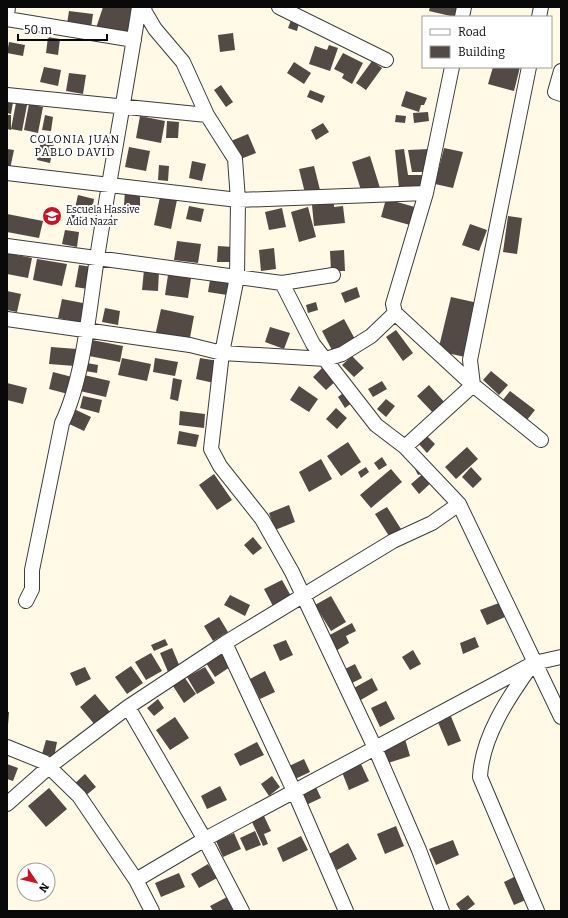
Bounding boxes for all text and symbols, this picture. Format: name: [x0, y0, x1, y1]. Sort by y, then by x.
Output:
scale bar: [18, 16, 107, 42]
legend: [422, 16, 552, 68]
text: 50 m: [24, 23, 53, 37]
text: Road: [458, 25, 486, 39]
text: Building: [458, 45, 505, 59]
district label: COLONIA JUAN PABLO DAVID: [30, 133, 120, 159]
place label: Escuela Hassive Adid Nazar: [66, 204, 140, 228]
school or university icon: Escuela Hassive Adid Nazar: [41, 205, 63, 227]
north arrow: [16, 862, 56, 902]
text: N: [36, 880, 52, 895]

